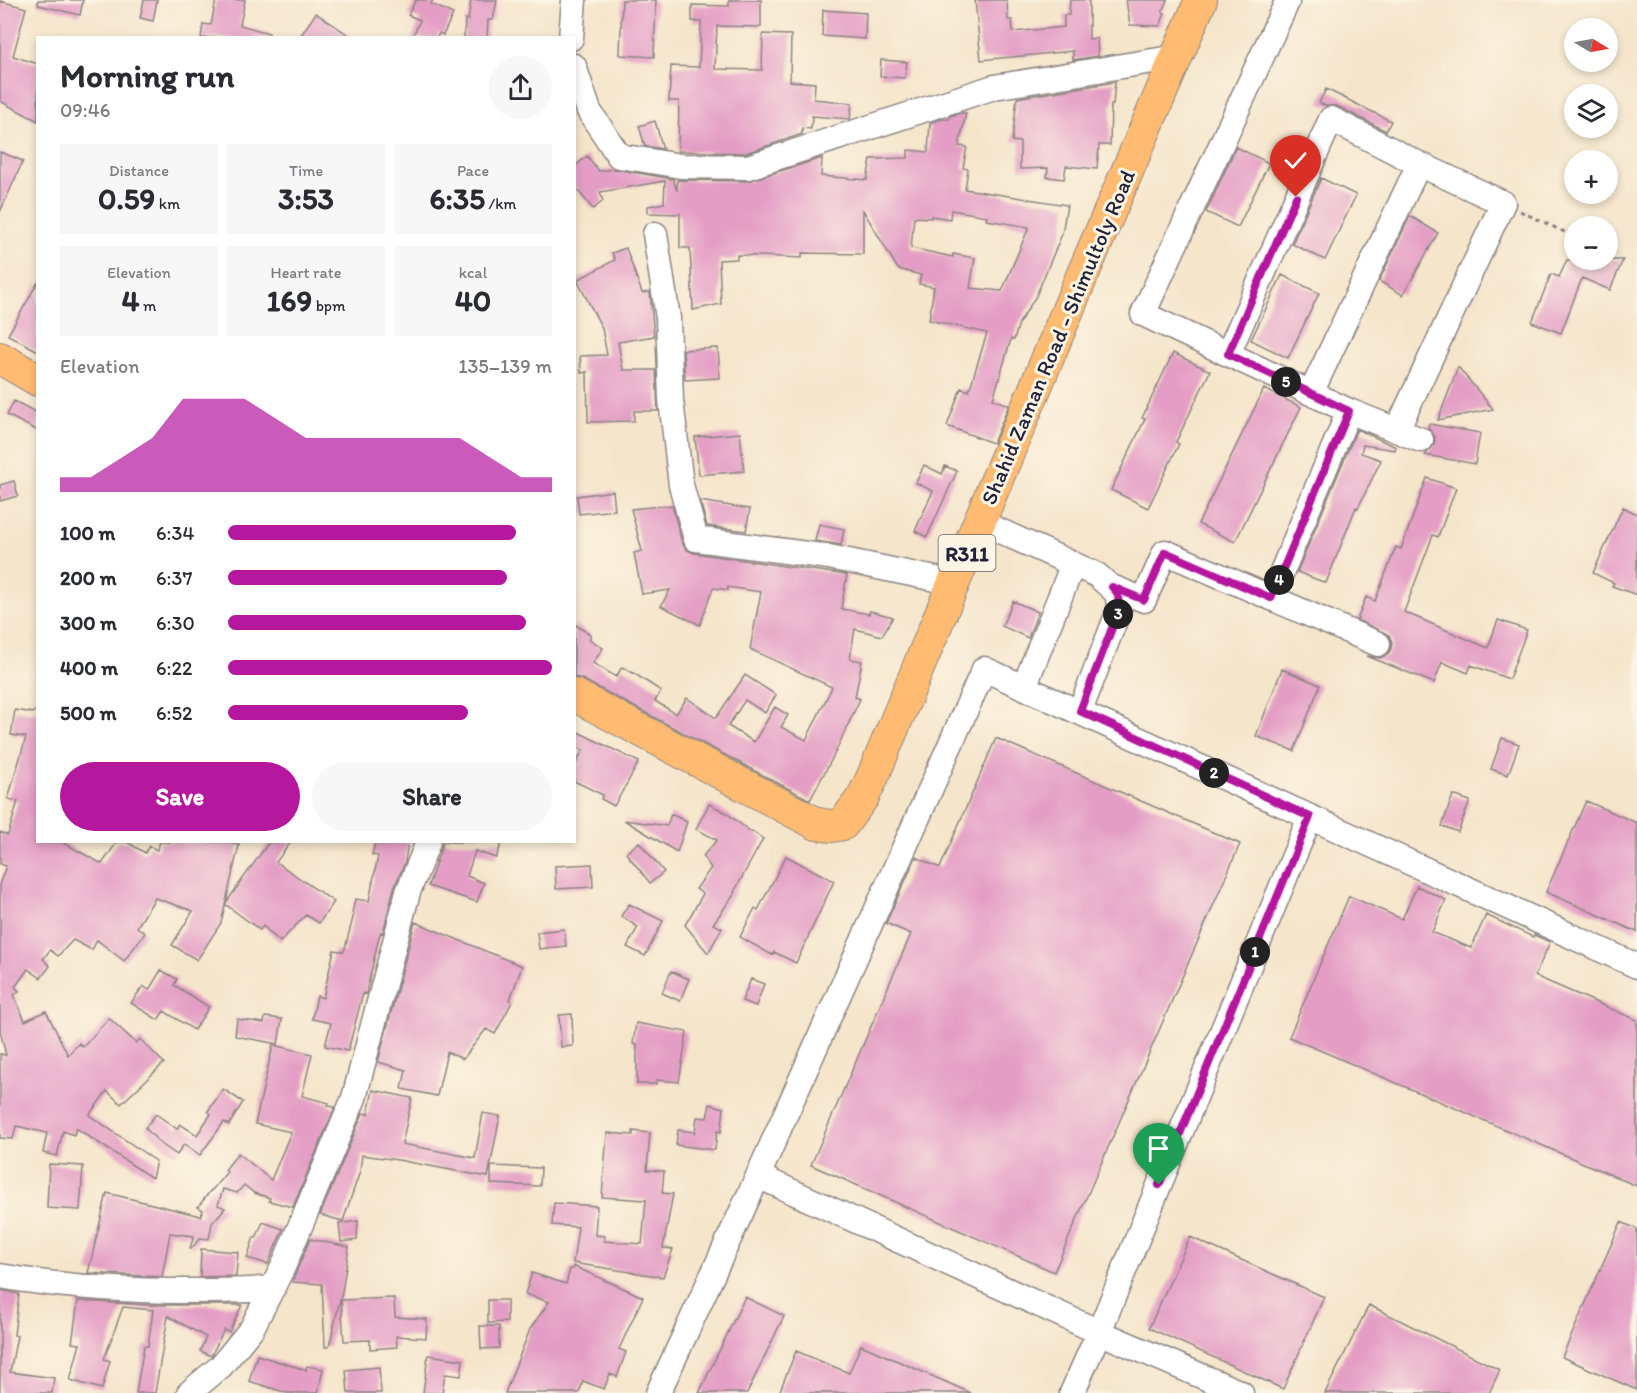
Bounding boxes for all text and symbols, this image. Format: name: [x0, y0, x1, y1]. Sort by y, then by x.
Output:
north arrow: [1564, 18, 1618, 72]
map controls: [1564, 18, 1618, 270]
text: Morning run: [60, 56, 235, 95]
button: share: [489, 56, 552, 119]
button: layers: [1564, 84, 1618, 138]
text: 09:46: [60, 98, 110, 122]
pin: [1270, 135, 1321, 197]
icon: check: [1279, 144, 1312, 177]
button: +: [1564, 150, 1618, 204]
text: Distance: [109, 161, 169, 180]
text: Time: [289, 161, 323, 180]
text: Pace: [457, 161, 489, 180]
street label: Shahid Zaman Road - Shimultoly Road: [975, 166, 1141, 508]
text: 0.59: [98, 180, 155, 217]
text: 3:53: [278, 180, 334, 217]
text: 6:35: [430, 180, 485, 217]
text: km: [155, 194, 180, 213]
text: /km: [485, 194, 516, 213]
button: −: [1564, 216, 1618, 270]
text: Elevation: [107, 263, 171, 282]
text: Heart rate: [271, 263, 341, 282]
text: kcal: [459, 263, 487, 282]
text: 4: [121, 282, 139, 319]
text: 169: [267, 282, 312, 319]
text: 40: [455, 282, 491, 319]
text: m: [139, 296, 157, 315]
text: bpm: [312, 296, 345, 315]
text: Elevation: [60, 354, 139, 378]
text: 135–139 m: [458, 354, 552, 378]
pin: 5: [1271, 367, 1301, 397]
text: 5: [1282, 372, 1290, 391]
text: 100 m: [60, 521, 115, 545]
text: 6:34: [156, 521, 194, 545]
road number: R311: [938, 535, 996, 571]
pin: 4: [1264, 565, 1294, 595]
text: 200 m: [60, 566, 116, 590]
text: 6:37: [156, 566, 192, 590]
text: 4: [1274, 570, 1284, 589]
pin: 3: [1103, 599, 1133, 629]
text: 3: [1114, 604, 1122, 623]
text: 300 m: [60, 611, 117, 635]
text: 6:30: [156, 611, 195, 635]
text: 400 m: [60, 656, 118, 680]
text: 6:22: [156, 656, 193, 680]
text: 500 m: [60, 701, 116, 725]
text: 6:52: [156, 701, 193, 725]
pin: 2: [1199, 758, 1229, 788]
button: Save: [60, 762, 300, 831]
button: Share: [312, 762, 552, 831]
text: 2: [1210, 763, 1218, 782]
pin: 1: [1240, 937, 1270, 967]
text: 1: [1251, 942, 1259, 961]
pin: [1133, 1123, 1184, 1185]
icon: arrive: [1142, 1132, 1175, 1165]

